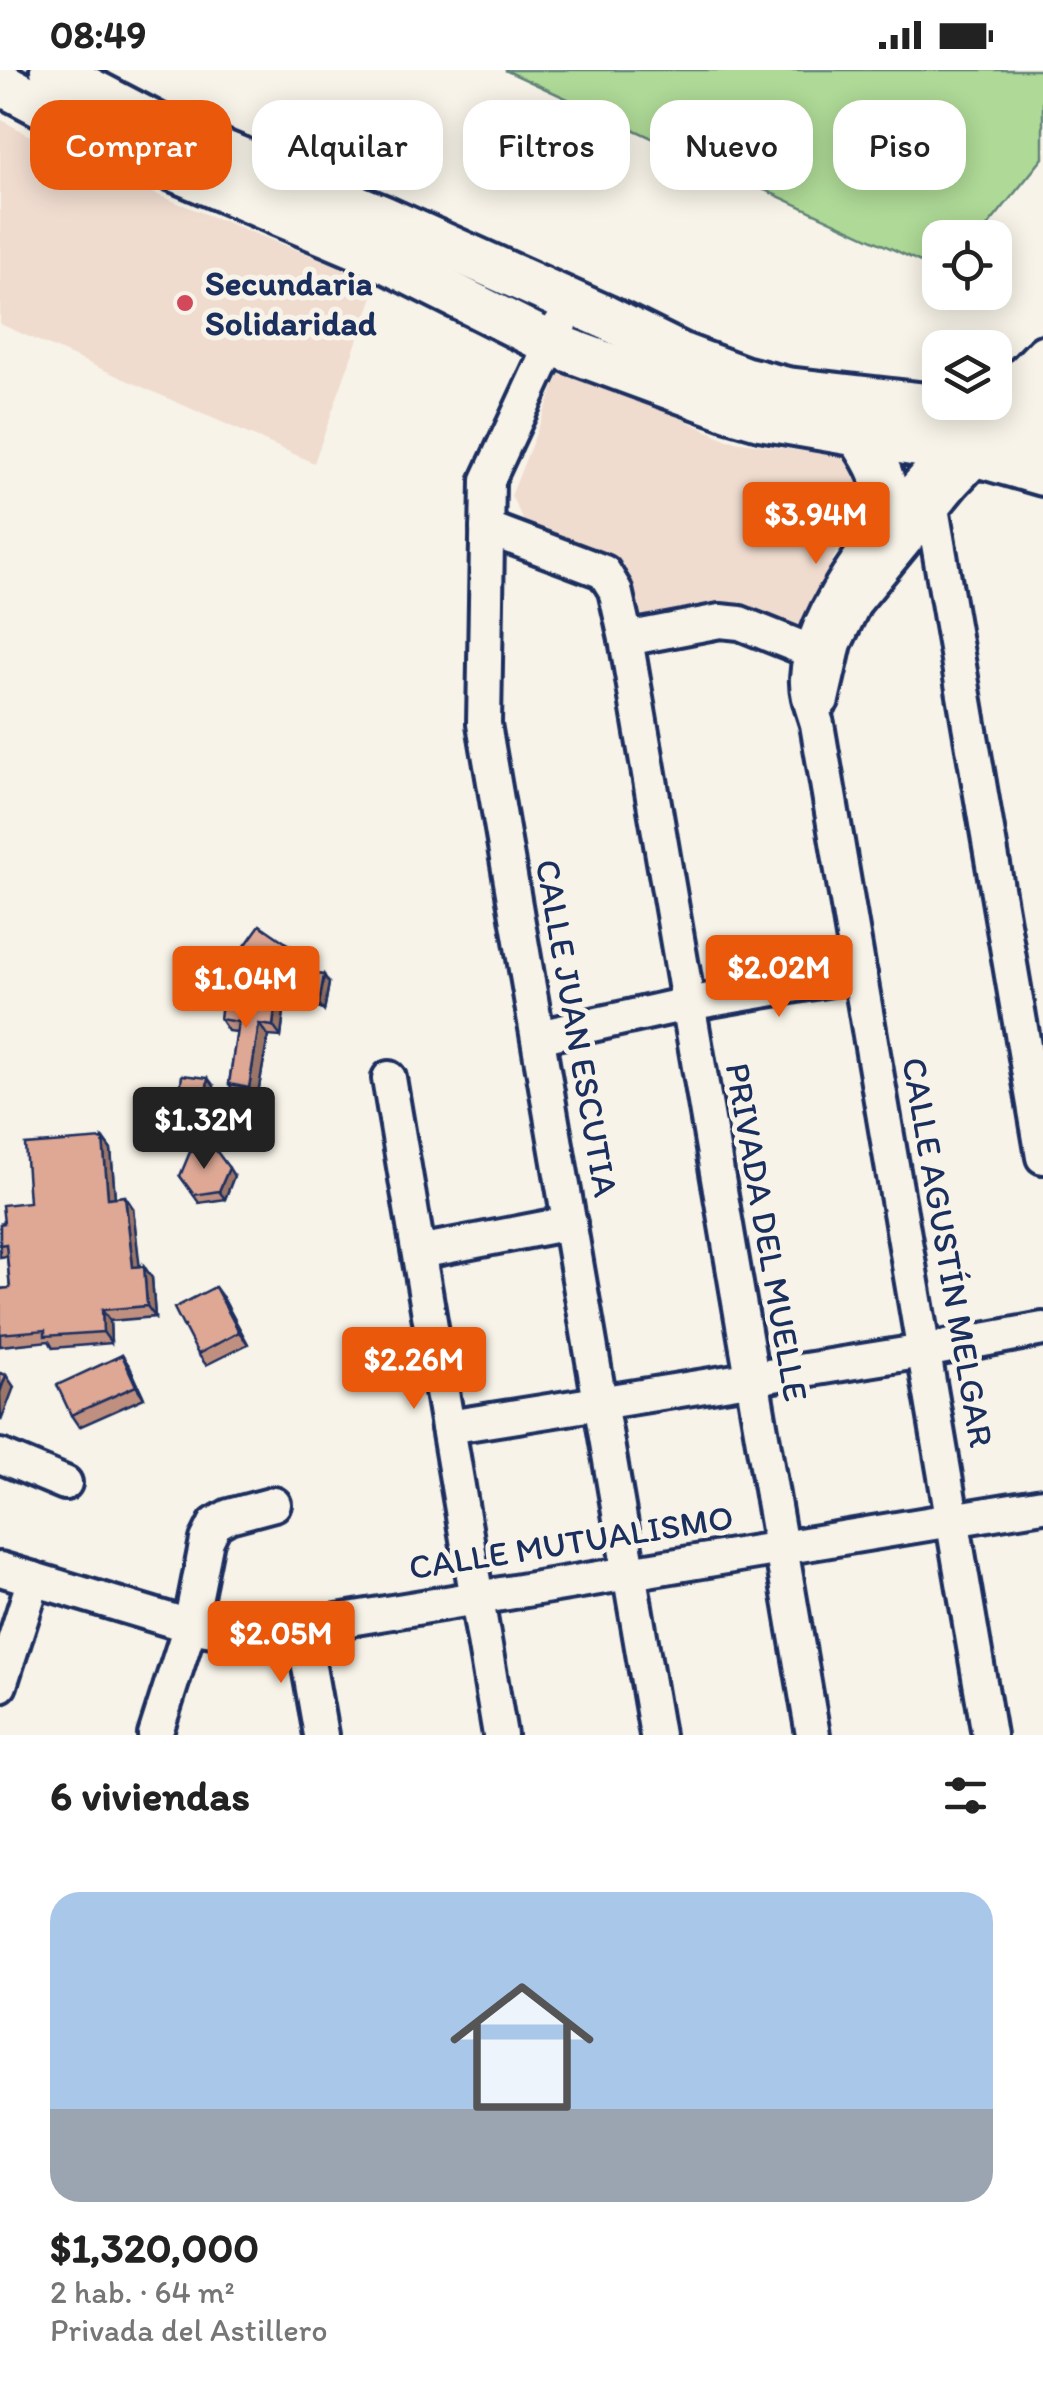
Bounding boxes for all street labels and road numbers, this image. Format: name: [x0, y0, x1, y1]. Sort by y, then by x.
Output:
street label: CALLE JUAN ESCUTIA: [527, 856, 627, 1200]
street label: CALLE AGUSTÍN MELGAR: [893, 1054, 1003, 1450]
street label: PRIVADA DEL MUELLE: [717, 1059, 817, 1405]
street label: CALLE MUTUALISMO: [406, 1496, 736, 1588]

